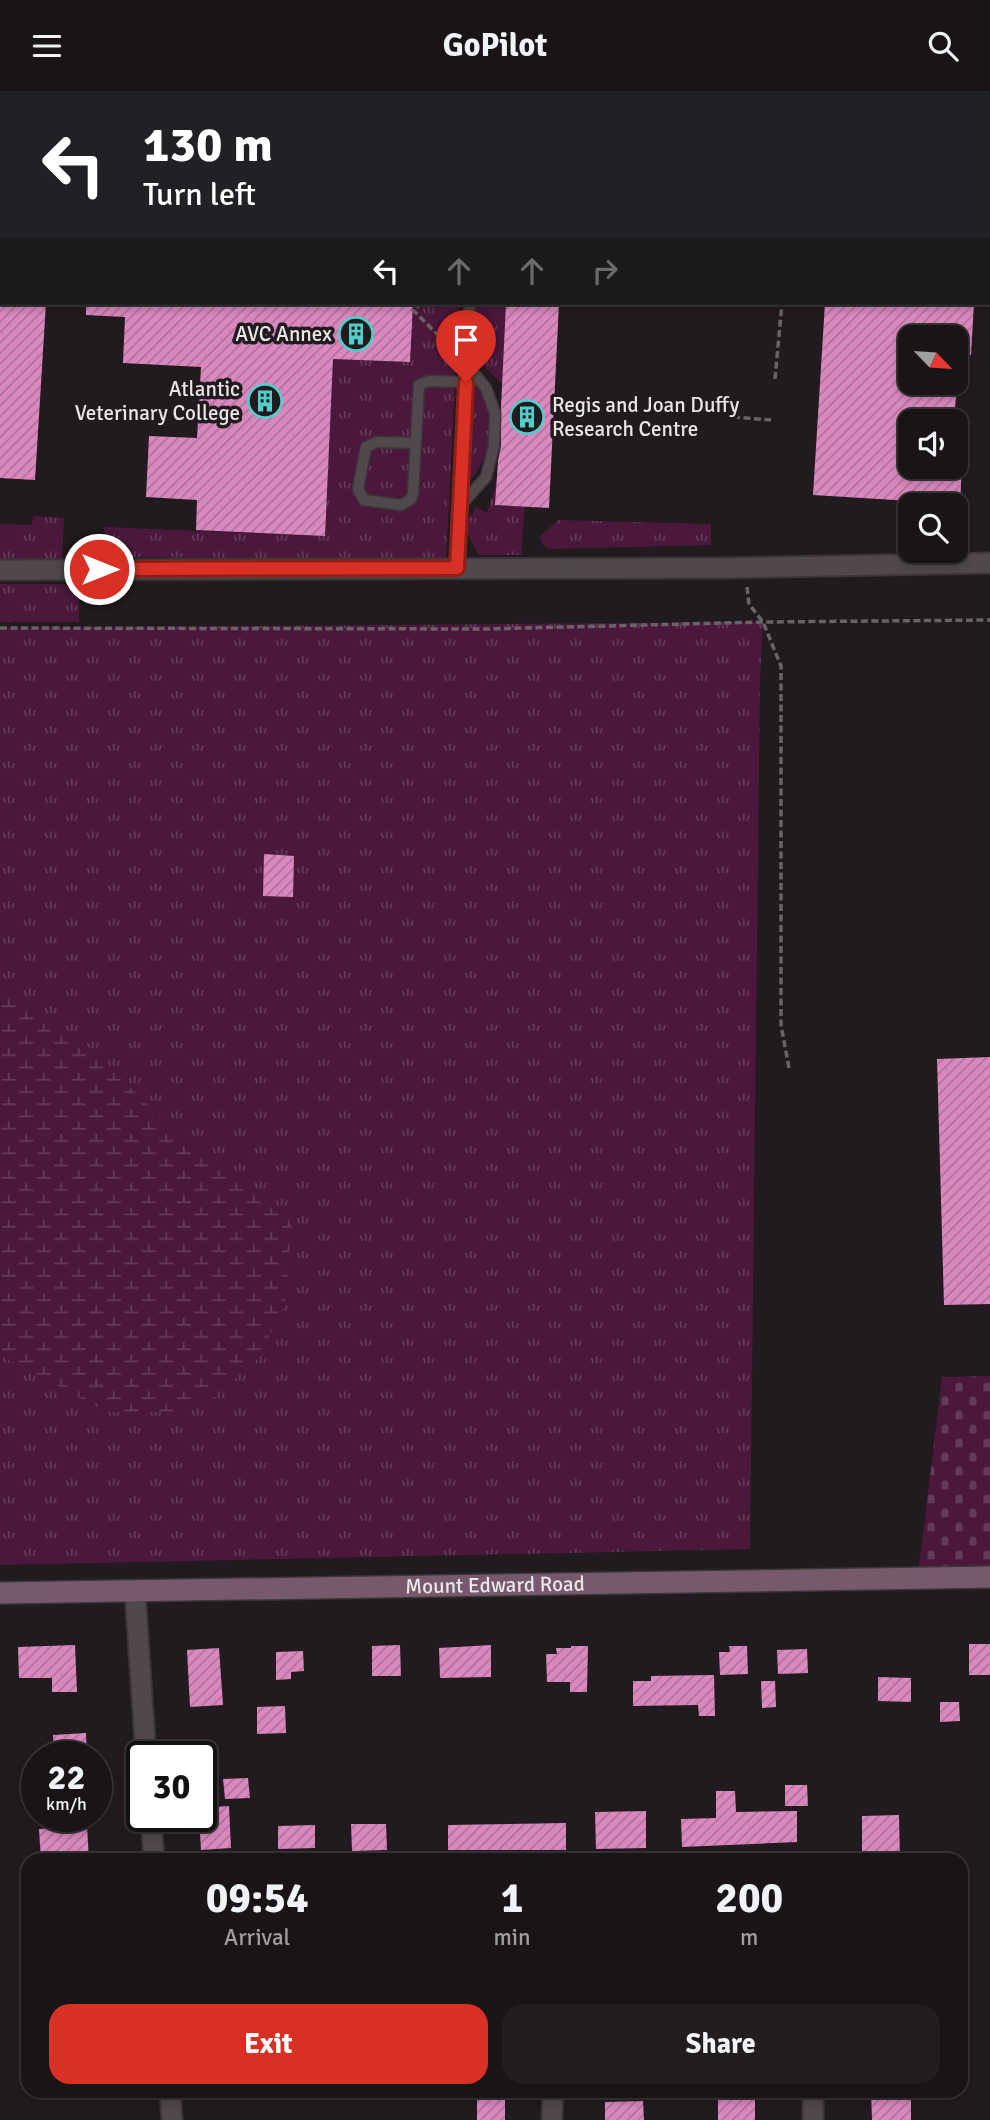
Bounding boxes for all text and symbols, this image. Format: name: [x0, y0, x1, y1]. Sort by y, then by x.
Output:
text: GoPilot: [443, 26, 547, 65]
icon: menu: [28, 27, 66, 65]
icon: search: [924, 27, 962, 65]
text: 130 m: [143, 115, 273, 175]
icon: left: [28, 119, 119, 210]
text: Turn left: [143, 175, 256, 214]
icon: left: [367, 252, 405, 290]
icon: ahead: [440, 252, 478, 290]
icon: ahead: [513, 252, 551, 290]
icon: right: [586, 252, 624, 290]
pin: [436, 310, 496, 382]
building icon: AVC Annex: [337, 315, 375, 353]
place label: AVC Annex: [235, 321, 332, 347]
icon: arrive: [447, 321, 485, 359]
north arrow: [898, 325, 968, 395]
map controls: [898, 325, 968, 563]
place label: Atlantic Veterinary College: [75, 376, 240, 426]
building icon: Atlantic Veterinary College: [246, 382, 284, 420]
place label: Regis and Joan Duffy Research Centre: [552, 392, 739, 442]
building icon: Regis and Joan Duffy Research Centre: [508, 398, 546, 436]
button: sound: [898, 409, 968, 479]
button: search: [898, 493, 968, 563]
position arrow: [62, 532, 136, 606]
street label: Mount Edward Road: [405, 1571, 585, 1599]
speed limit sign: 30: [126, 1741, 217, 1832]
text: 22: [48, 1756, 85, 1799]
text: km/h: [46, 1793, 87, 1815]
text: 09:54: [206, 1873, 309, 1924]
text: 1: [501, 1873, 523, 1924]
text: 200: [715, 1873, 783, 1924]
text: Arrival: [224, 1923, 290, 1952]
text: min: [493, 1923, 531, 1952]
text: m: [740, 1923, 758, 1952]
button: Exit: [49, 2004, 488, 2084]
button: Share: [502, 2004, 940, 2084]

